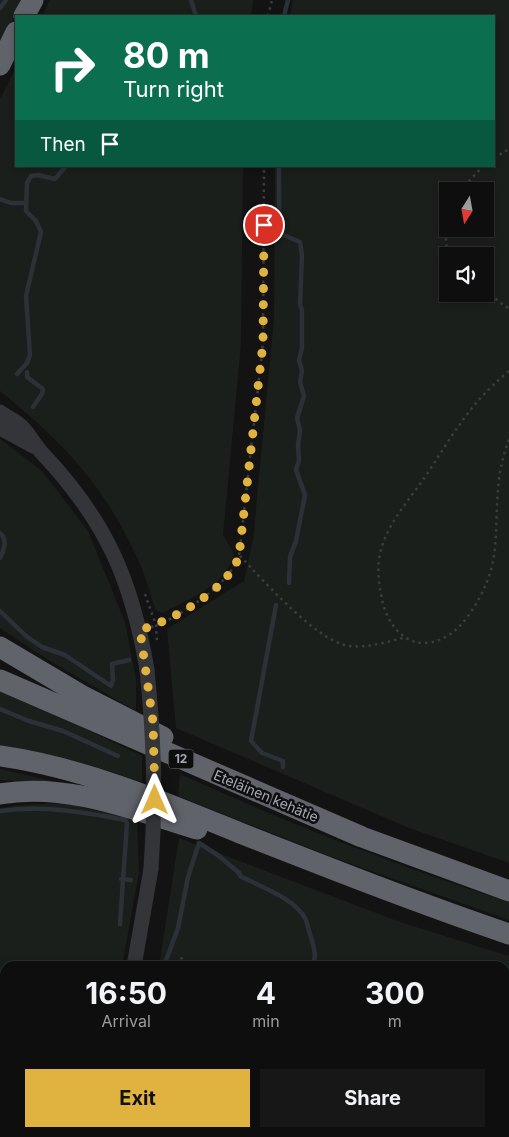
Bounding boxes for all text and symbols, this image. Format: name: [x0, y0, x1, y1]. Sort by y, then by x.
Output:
text: 80 m: [123, 34, 210, 76]
icon: right: [40, 35, 105, 100]
text: Turn right: [123, 76, 224, 102]
icon: arrive: [96, 130, 124, 158]
text: Then: [40, 133, 86, 156]
north arrow: [439, 182, 494, 238]
map controls: [439, 182, 494, 302]
pin: [243, 204, 285, 246]
icon: arrive: [250, 211, 278, 239]
button: sound: [439, 247, 494, 302]
road number: 12: [168, 750, 194, 769]
street label: Eteläinen kehätie: [211, 766, 321, 825]
position arrow: [128, 773, 180, 825]
text: 16:50: [85, 975, 167, 1011]
text: 4: [256, 975, 276, 1011]
text: 300: [365, 975, 425, 1011]
text: Arrival: [102, 1011, 151, 1031]
text: min: [252, 1011, 280, 1031]
text: m: [388, 1011, 402, 1031]
button: Exit: [25, 1069, 250, 1127]
button: Share: [260, 1069, 485, 1127]

